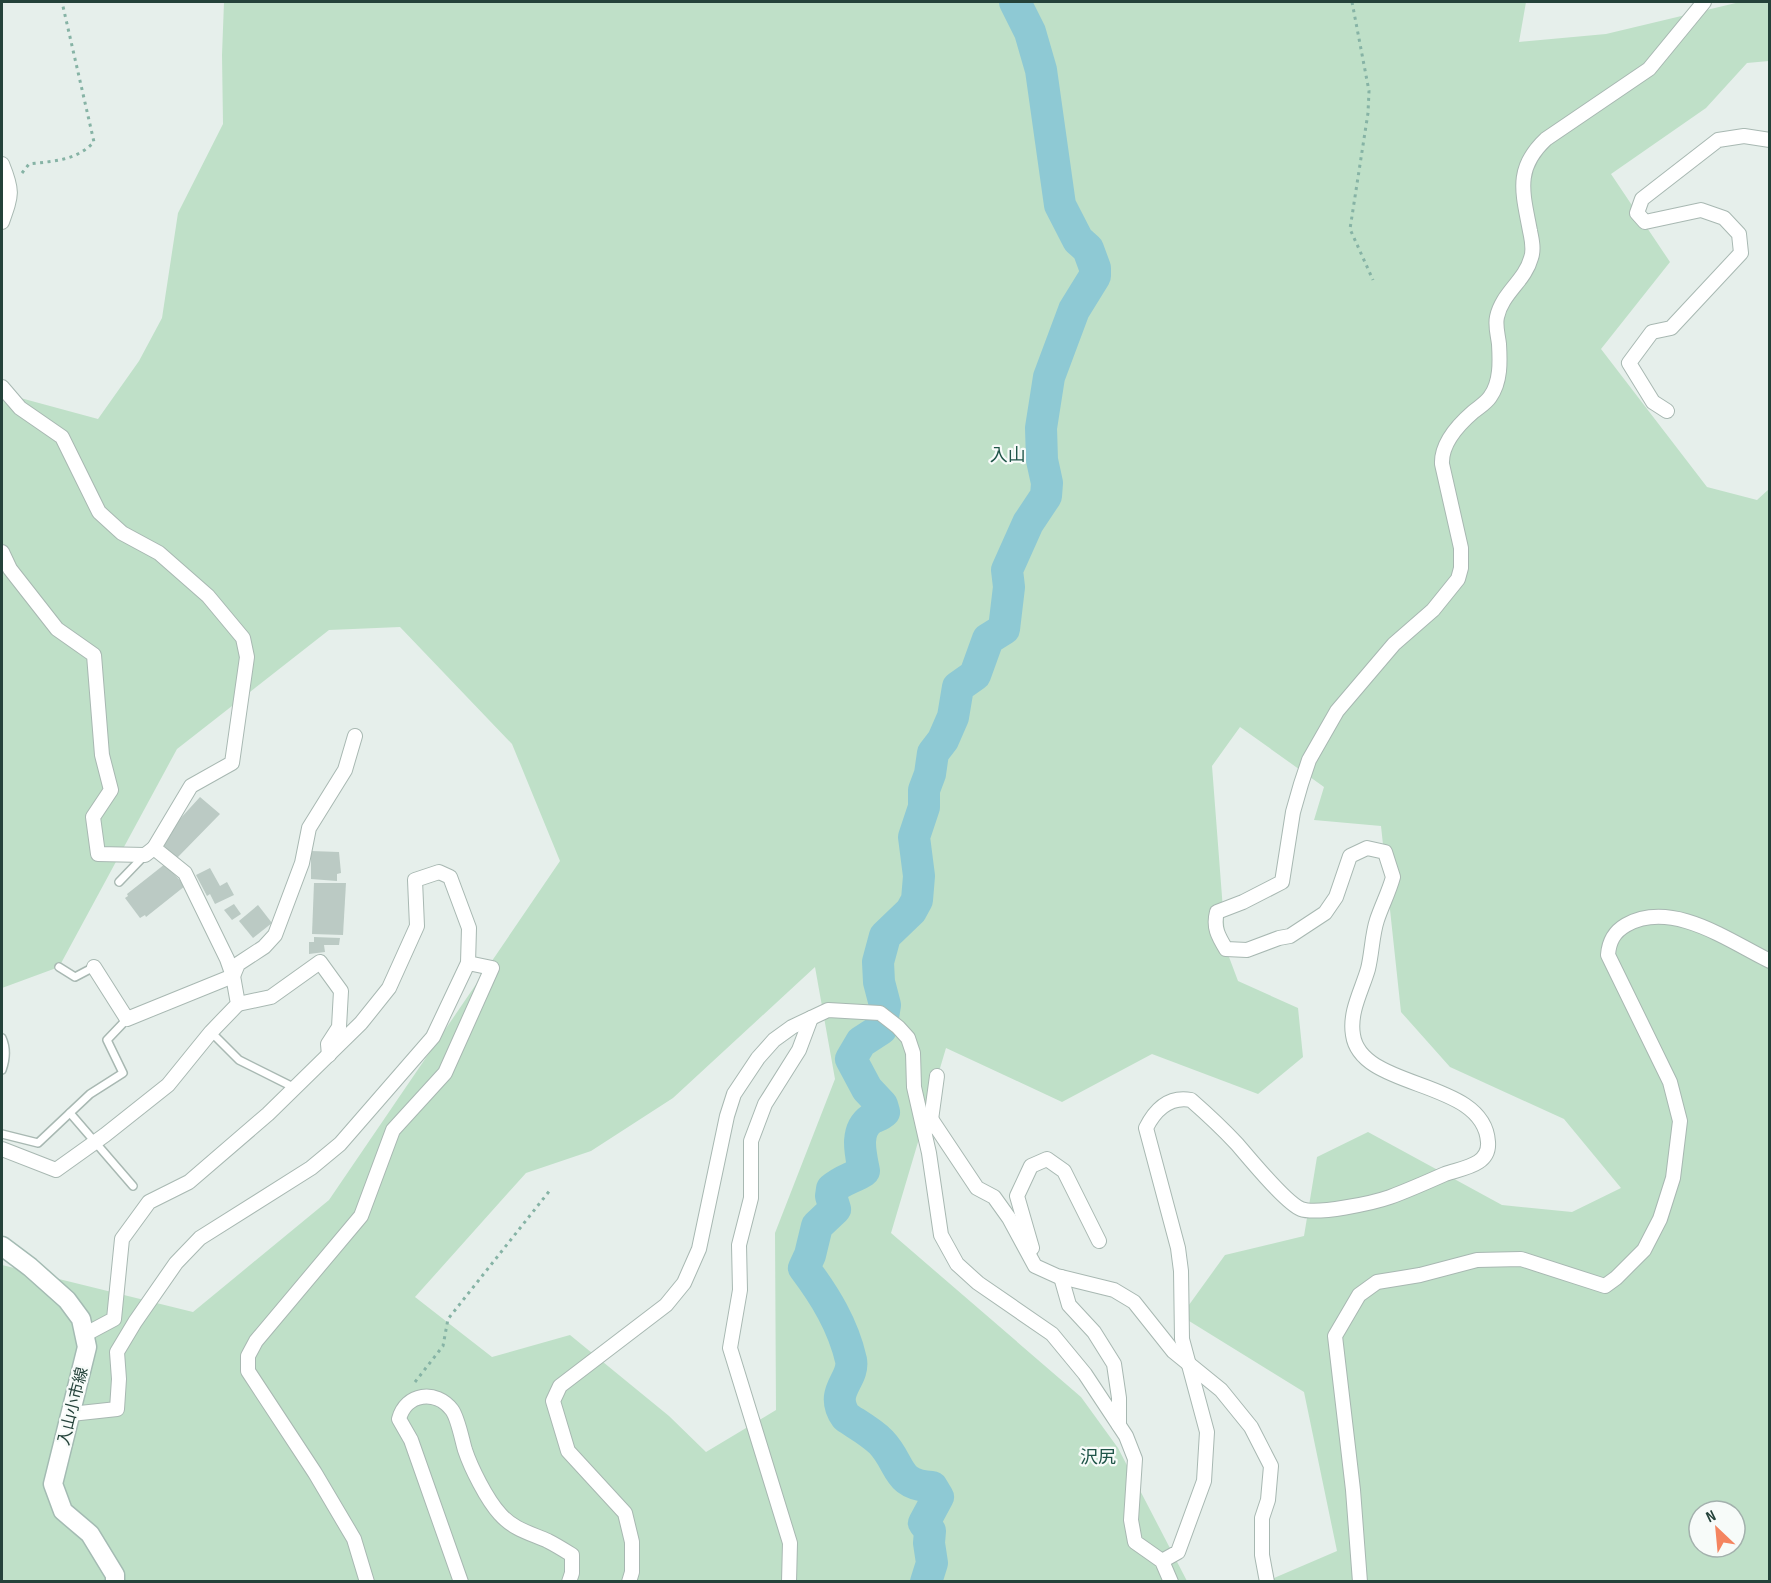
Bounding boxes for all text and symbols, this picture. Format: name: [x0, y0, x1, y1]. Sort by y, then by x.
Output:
district label: 入山: [990, 445, 1026, 466]
street label: 入山小市線: [55, 1365, 92, 1447]
district label: 沢尻: [1080, 1447, 1116, 1468]
north arrow: [1687, 1499, 1747, 1559]
text: N: [1703, 1506, 1719, 1527]

